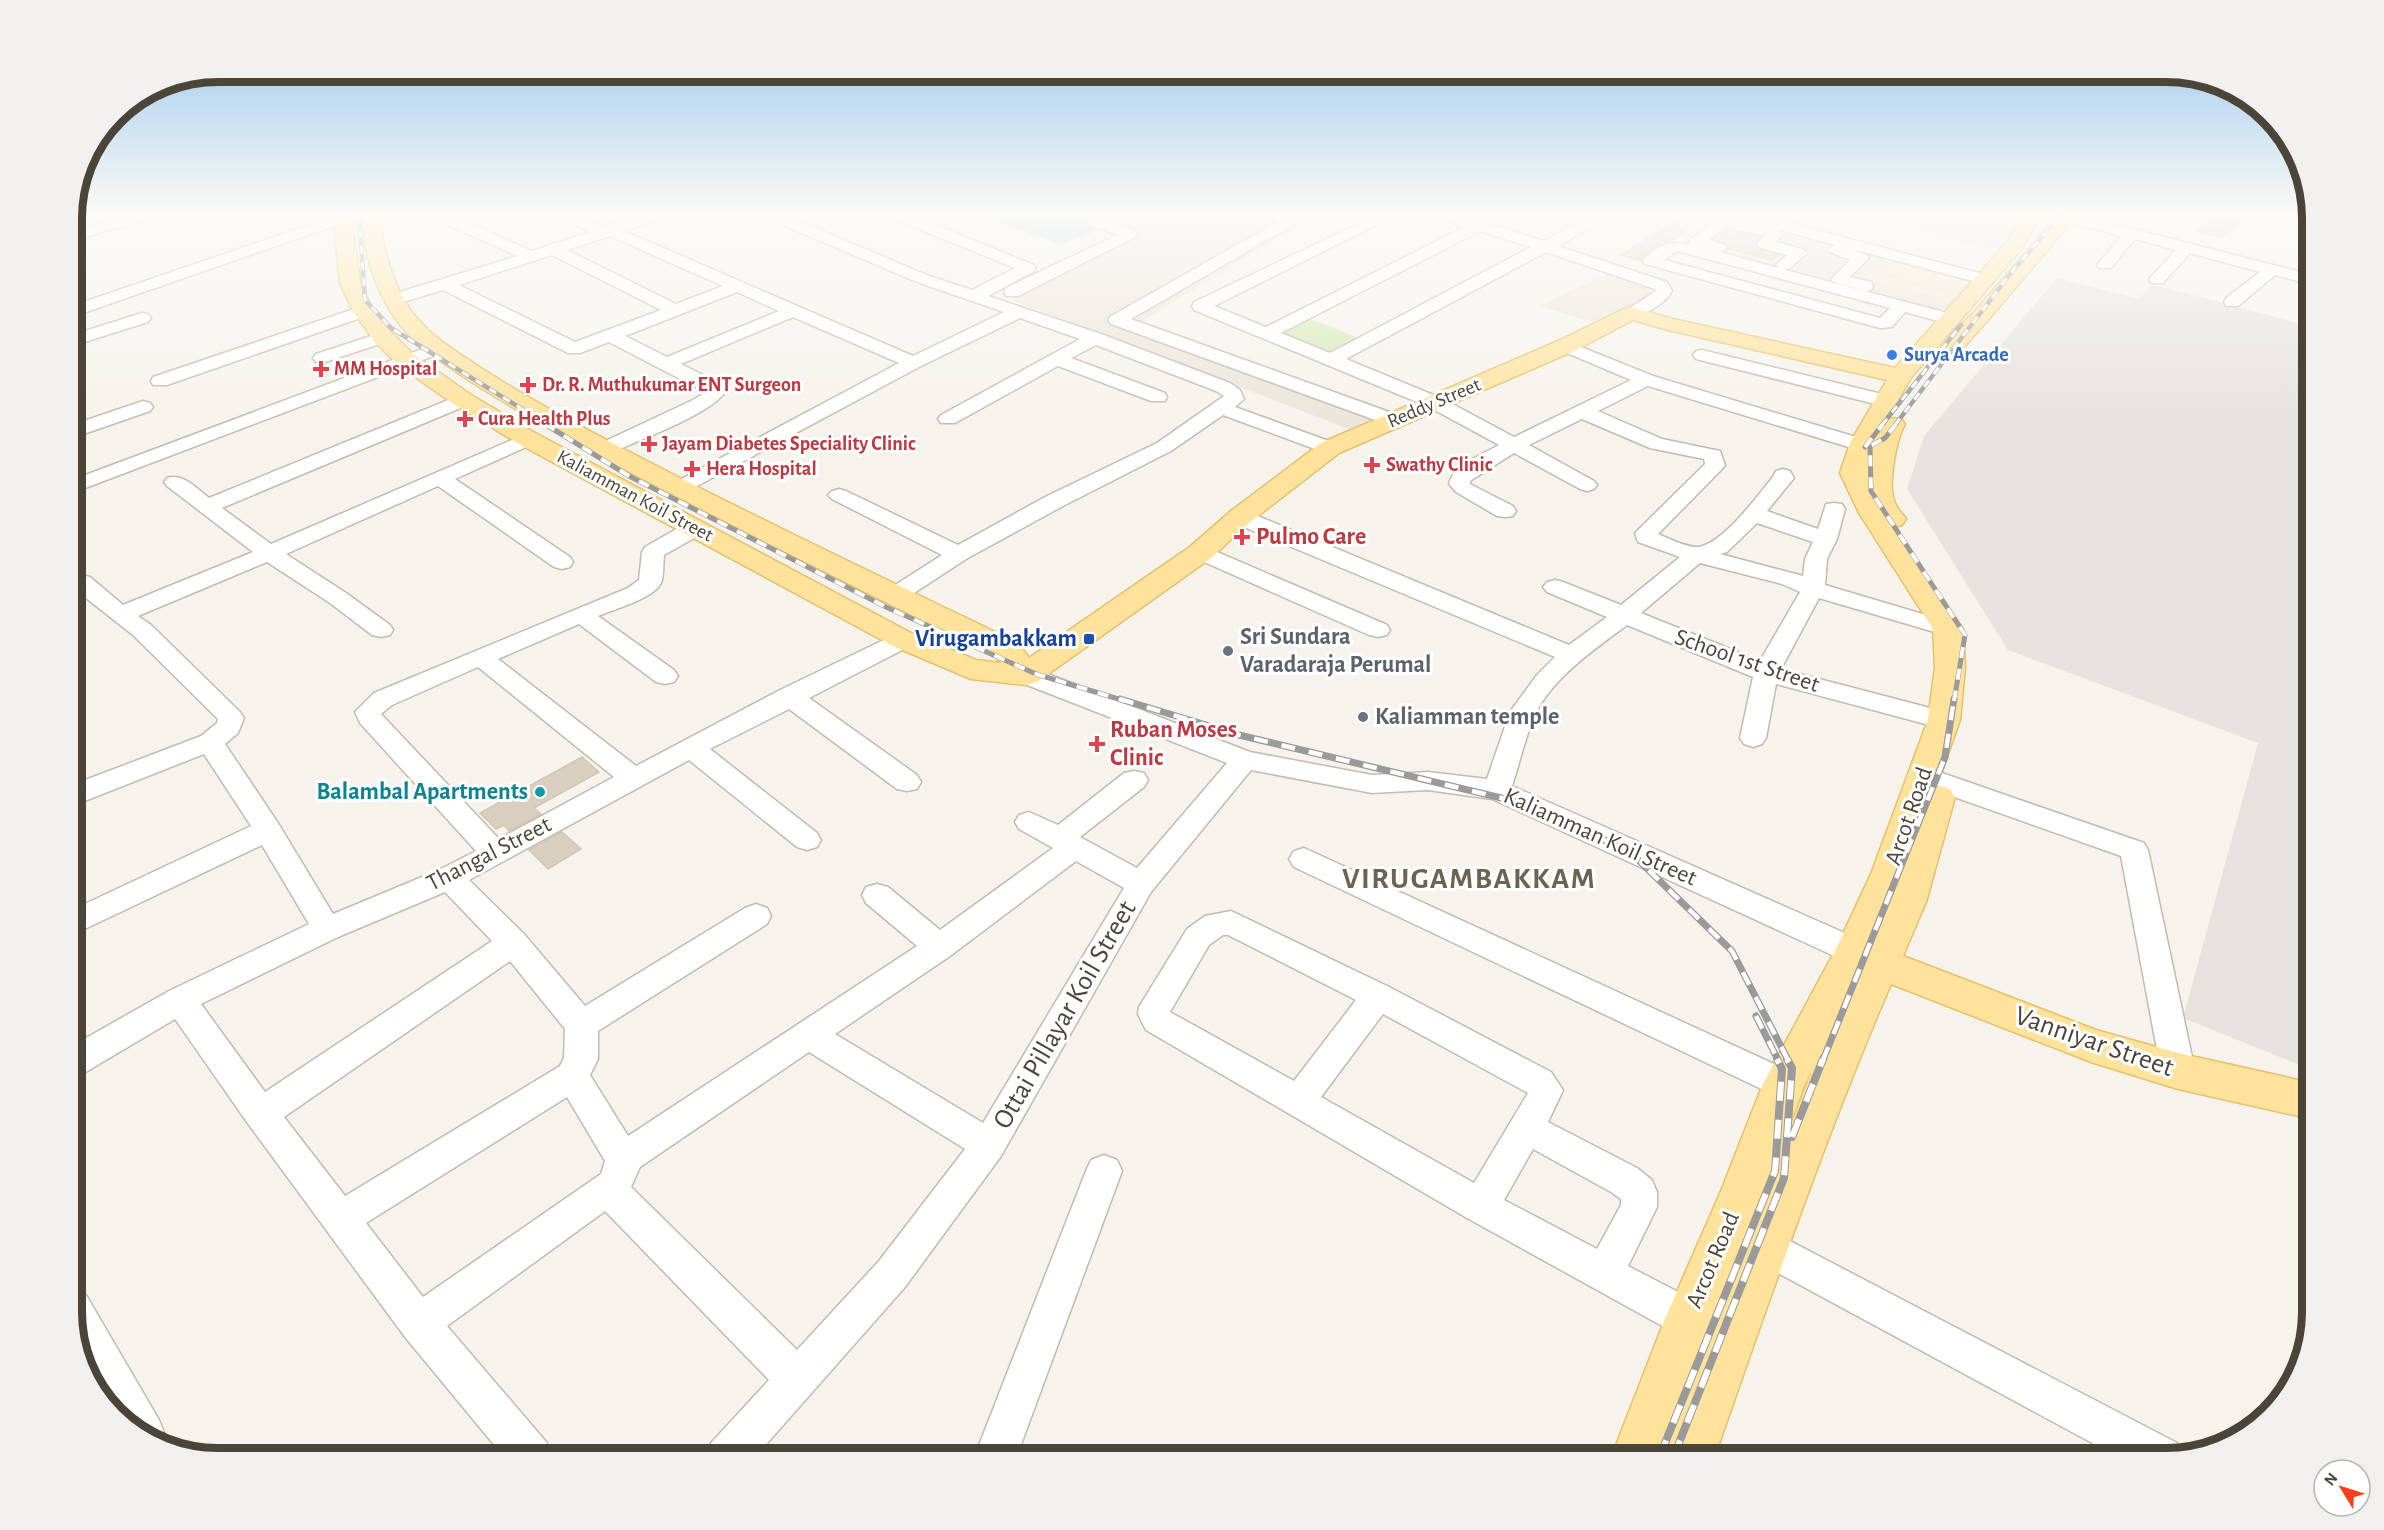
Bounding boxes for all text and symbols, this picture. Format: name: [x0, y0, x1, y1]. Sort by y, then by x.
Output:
place label: Surya Arcade: [1904, 345, 2009, 365]
marker: Surya Arcade: [1885, 348, 1899, 362]
place label: MM Hospital: [334, 359, 437, 379]
marker: MM Hospital: [312, 360, 330, 378]
street label: Reddy Street: [1384, 374, 1484, 432]
place label: Dr. R. Muthukumar ENT Surgeon: [542, 375, 801, 395]
marker: Dr. R. Muthukumar ENT Surgeon: [519, 376, 537, 394]
place label: Cura Health Plus: [478, 409, 611, 429]
marker: Cura Health Plus: [456, 410, 474, 428]
place label: Jayam Diabetes Speciality Clinic: [662, 434, 916, 454]
marker: Jayam Diabetes Speciality Clinic: [640, 435, 658, 453]
street label: Kaliamman Koil Street: [554, 446, 717, 546]
place label: Swathy Clinic: [1386, 455, 1493, 475]
marker: Swathy Clinic: [1363, 456, 1381, 474]
place label: Hera Hospital: [706, 459, 817, 479]
marker: Hera Hospital: [683, 460, 701, 478]
place label: Pulmo Care: [1256, 525, 1366, 549]
marker: Pulmo Care: [1233, 528, 1251, 546]
place label: Sri Sundara Varadaraja Perumal: [1240, 625, 1431, 677]
street label: School 1st Street: [1672, 625, 1823, 697]
place label: Virugambakkam: [915, 627, 1077, 651]
marker: Virugambakkam: [1082, 632, 1096, 646]
marker: Sri Sundara Varadaraja Perumal: [1221, 644, 1235, 658]
place label: Kaliamman temple: [1375, 705, 1559, 729]
marker: Kaliamman temple: [1356, 710, 1370, 724]
place label: Ruban Moses Clinic: [1110, 718, 1237, 770]
marker: Ruban Moses Clinic: [1088, 735, 1106, 753]
street label: Arcot Road: [1881, 764, 1937, 868]
place label: Balambal Apartments: [316, 780, 528, 804]
street label: Kaliamman Koil Street: [1500, 784, 1700, 890]
marker: Balambal Apartments: [533, 785, 547, 799]
street label: Thangal Street: [423, 812, 555, 896]
district label: VIRUGAMBAKKAM: [1342, 864, 1596, 894]
street label: Ottai Pillayar Koil Street: [988, 896, 1142, 1134]
street label: Vanniyar Street: [2011, 1002, 2177, 1082]
street label: Arcot Road: [1682, 1208, 1744, 1312]
north arrow: [2312, 1458, 2372, 1518]
text: N: [2321, 1470, 2341, 1489]

